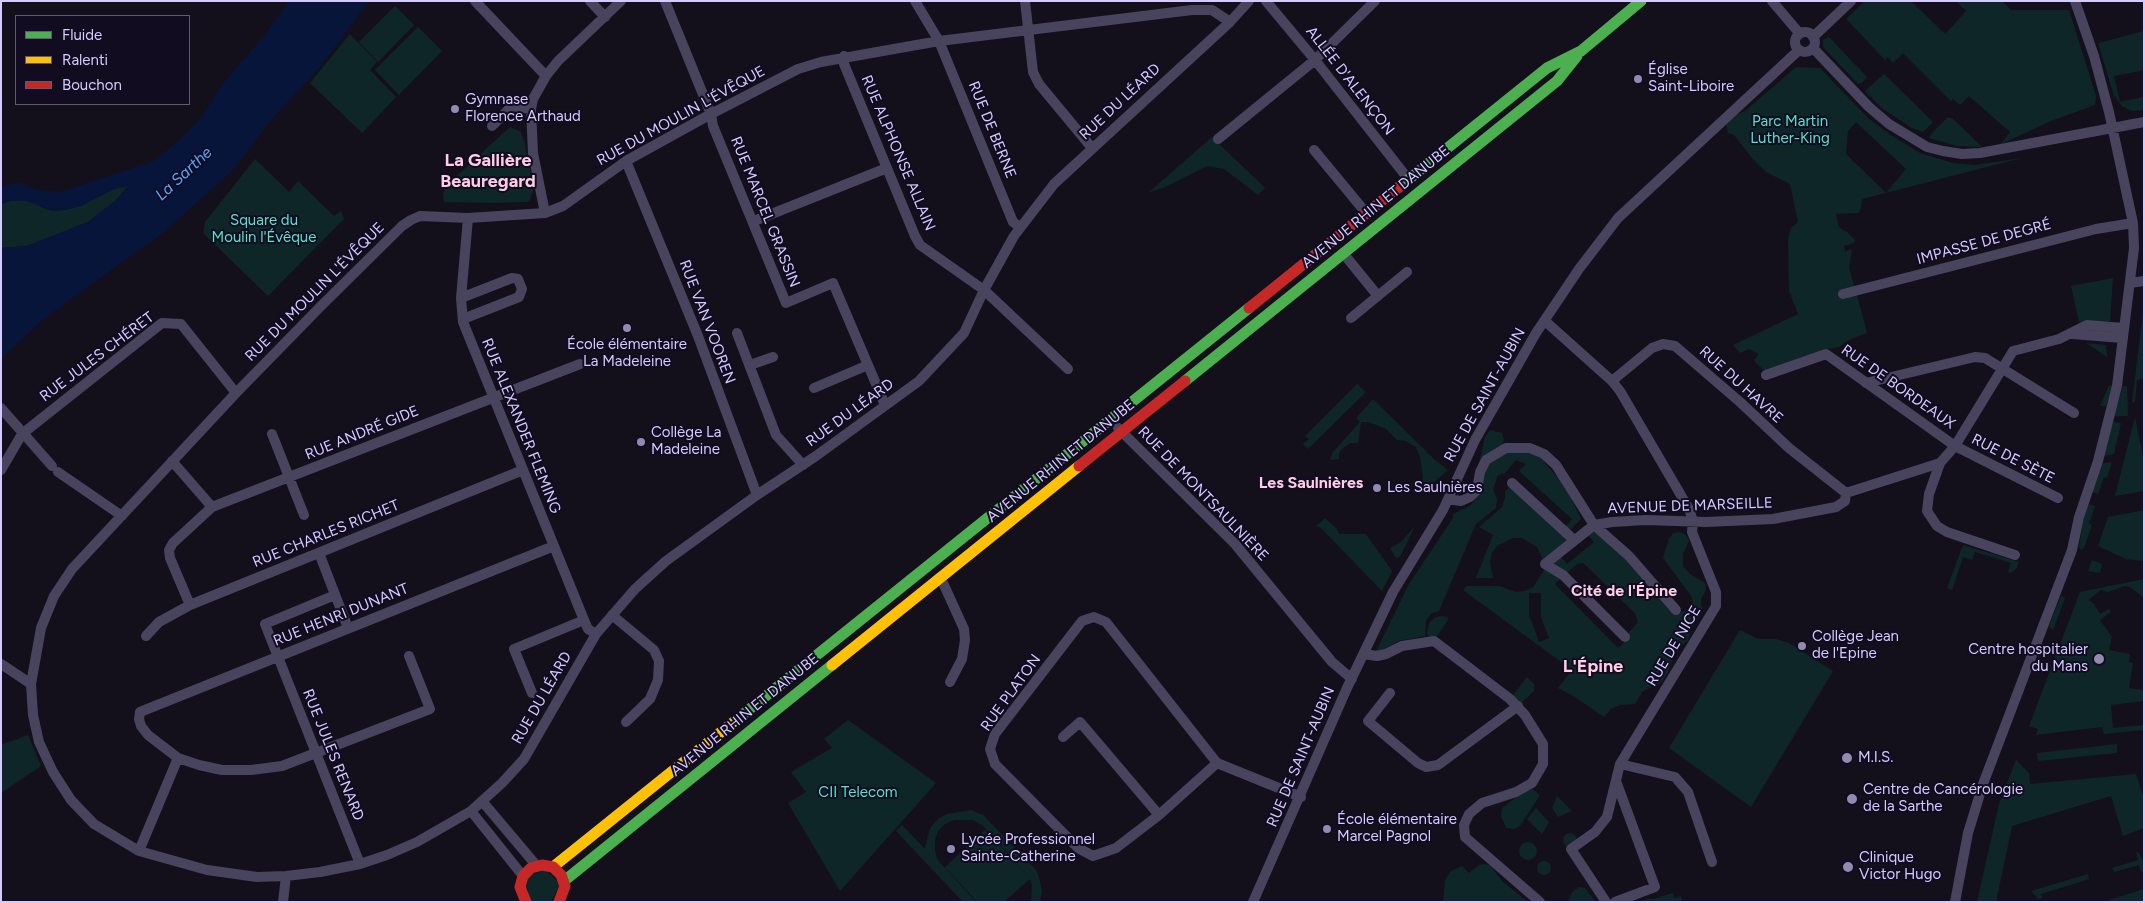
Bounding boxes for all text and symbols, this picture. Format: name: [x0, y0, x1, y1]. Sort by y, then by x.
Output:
legend: [15, 15, 190, 105]
street label: ALLÉE D'ALENÇON: [1302, 23, 1398, 139]
text: Fluide: [62, 26, 102, 44]
text: Ralenti: [62, 51, 108, 69]
street label: RUE DU LÉARD: [1076, 60, 1164, 144]
place label: Église Saint-Liboire: [1648, 61, 1734, 96]
street label: RUE DU MOULIN L'ÉVÊQUE: [594, 62, 768, 170]
street label: RUE ALPHONSE ALLAIN: [857, 73, 939, 233]
marker: Église Saint-Liboire: [1632, 73, 1644, 85]
text: Bouchon: [62, 76, 122, 94]
street label: RUE DE BERNE: [964, 79, 1020, 181]
place label: Gymnase Florence Arthaud: [465, 91, 581, 126]
marker: Gymnase Florence Arthaud: [449, 103, 461, 115]
park label: Parc Martin Luther-King: [1750, 113, 1830, 148]
street label: RUE MARCEL GRASSIN: [726, 134, 804, 290]
street label: AVENUE RHIN ET DANUBE: [1298, 142, 1454, 272]
water label: La Sarthe: [152, 143, 216, 205]
district label: La Gallière Beauregard: [440, 150, 536, 192]
park label: Square du Moulin l'Évêque: [212, 212, 316, 247]
street label: IMPASSE DE DEGRÉ: [1915, 215, 2053, 269]
street label: RUE DU MOULIN L'ÉVÊQUE: [242, 219, 388, 365]
street label: RUE VAN VOOREN: [675, 257, 739, 387]
street label: RUE JULES CHÉRET: [36, 308, 158, 406]
marker: École élémentaire La Madeleine: [621, 322, 633, 334]
street label: RUE DE SAINT-AUBIN: [1441, 325, 1529, 465]
street label: RUE ALEXANDER FLEMING: [478, 336, 564, 516]
place label: École élémentaire La Madeleine: [567, 336, 687, 371]
street label: RUE DE BORDEAUX: [1838, 341, 1958, 433]
street label: RUE DU HAVRE: [1695, 343, 1787, 427]
street label: RUE DU LÉARD: [803, 375, 897, 451]
street label: AVENUE RHIN ET DANUBE: [983, 396, 1139, 526]
street label: RUE ANDRÉ GIDE: [303, 402, 421, 464]
street label: RUE DE MONTSAULNIÈRE: [1134, 423, 1272, 565]
place label: Collège La Madeleine: [651, 424, 721, 459]
street label: RUE DE SÈTE: [1968, 430, 2058, 488]
marker: Collège La Madeleine: [635, 436, 647, 448]
district label: Les Saulnières: [1259, 473, 1363, 493]
place label: Les Saulnières: [1387, 479, 1483, 497]
marker: Les Saulnières: [1371, 482, 1383, 494]
street label: AVENUE DE MARSEILLE: [1607, 494, 1773, 518]
street label: RUE CHARLES RICHET: [250, 496, 402, 572]
street label: RUE HENRI DUNANT: [271, 580, 411, 650]
district label: Cité de l'Épine: [1571, 581, 1677, 601]
street label: RUE DE NICE: [1643, 602, 1705, 690]
place label: Collège Jean de l'Epine: [1812, 628, 1899, 663]
marker: Collège Jean de l'Epine: [1796, 640, 1808, 652]
place label: Centre hospitalier du Mans: [1968, 641, 2088, 676]
street label: RUE DU LÉARD: [508, 649, 576, 747]
street label: AVENUE RHIN ET DANUBE: [667, 650, 823, 780]
street label: RUE PLATON: [977, 651, 1045, 735]
marker: Centre hospitalier du Mans: [2092, 652, 2106, 666]
district label: L'Épine: [1563, 656, 1623, 678]
street label: RUE DE SAINT-AUBIN: [1263, 684, 1339, 830]
street label: RUE JULES RENARD: [298, 687, 368, 823]
place label: M.I.S.: [1858, 749, 1893, 767]
marker: M.I.S.: [1840, 751, 1854, 765]
place label: Centre de Cancérologie de la Sarthe: [1863, 781, 2023, 816]
park label: CII Telecom: [818, 784, 898, 802]
marker: Centre de Cancérologie de la Sarthe: [1845, 792, 1859, 806]
place label: École élémentaire Marcel Pagnol: [1337, 811, 1457, 846]
marker: École élémentaire Marcel Pagnol: [1321, 823, 1333, 835]
place label: Lycée Professionnel Sainte-Catherine: [961, 831, 1095, 866]
marker: Lycée Professionnel Sainte-Catherine: [945, 843, 957, 855]
place label: Clinique Victor Hugo: [1859, 849, 1941, 884]
marker: Clinique Victor Hugo: [1841, 860, 1855, 874]

